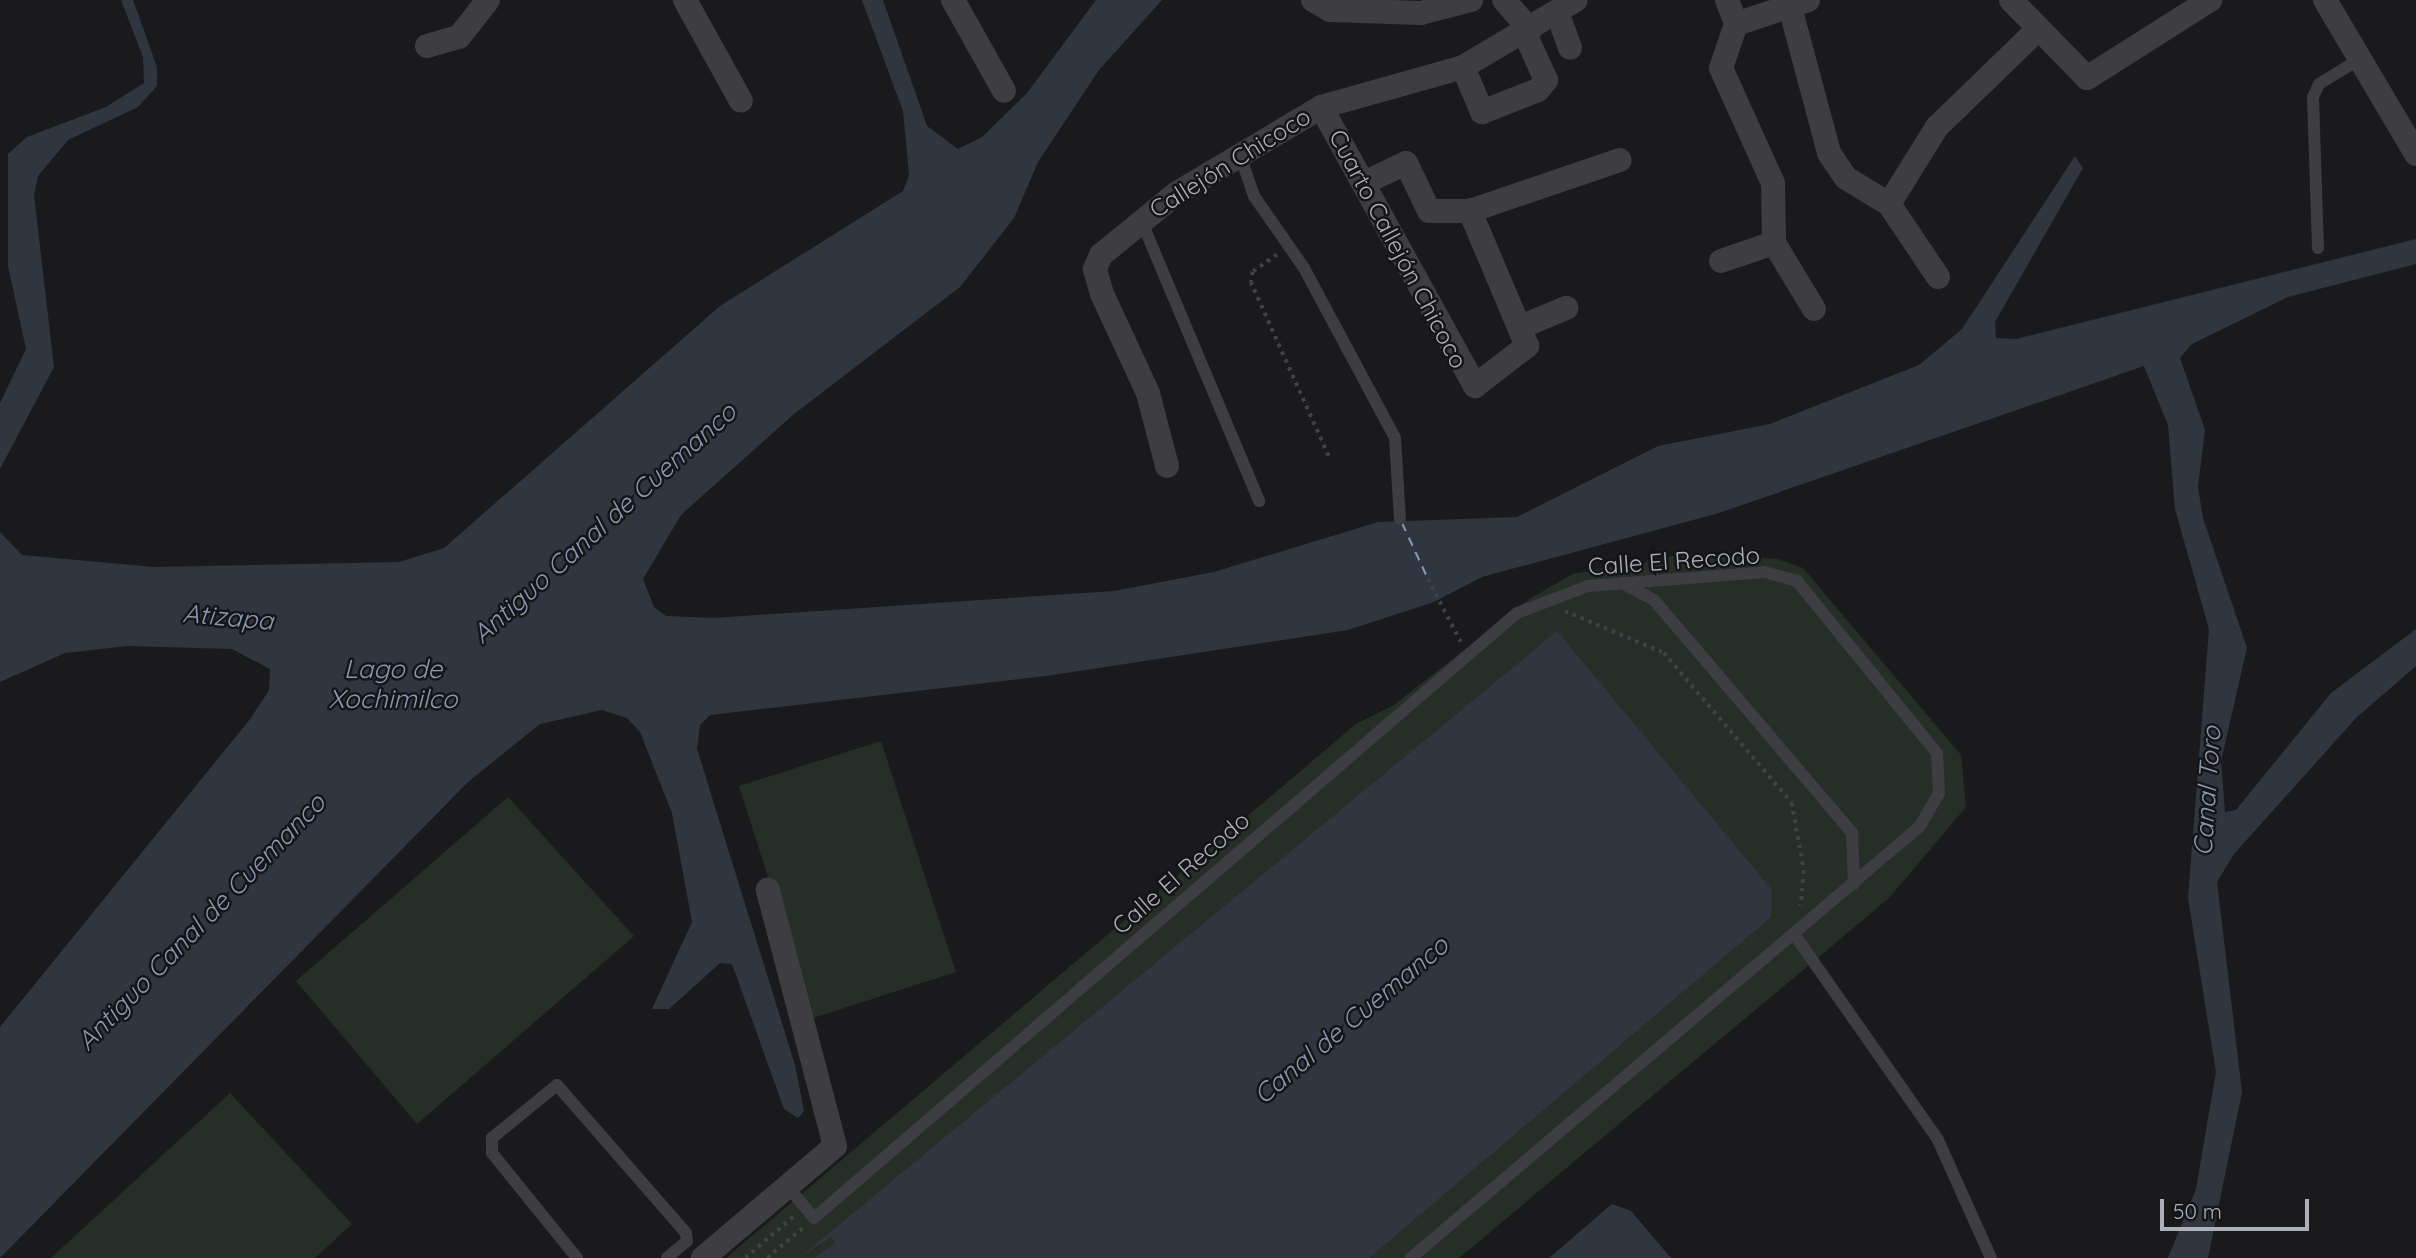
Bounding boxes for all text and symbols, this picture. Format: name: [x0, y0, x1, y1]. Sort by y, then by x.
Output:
street label: Callejón Chicoco: [1144, 102, 1316, 224]
street label: Cuarto Callejón Chicoco: [1323, 125, 1473, 373]
water label: Antiguo Canal de Cuemanco: [466, 396, 742, 650]
street label: Calle El Recodo: [1587, 541, 1761, 581]
water label: Atizapa: [181, 598, 275, 636]
water label: Lago de Xochimilco: [328, 653, 458, 714]
water label: Canal Toro: [2187, 725, 2227, 857]
water label: Antiguo Canal de Cuemanco: [70, 787, 332, 1057]
street label: Calle El Recodo: [1107, 806, 1255, 940]
water label: Canal de Cuemanco: [1247, 930, 1455, 1110]
scale bar: [2164, 1184, 2313, 1228]
text: 50 m: [2173, 1198, 2222, 1224]

